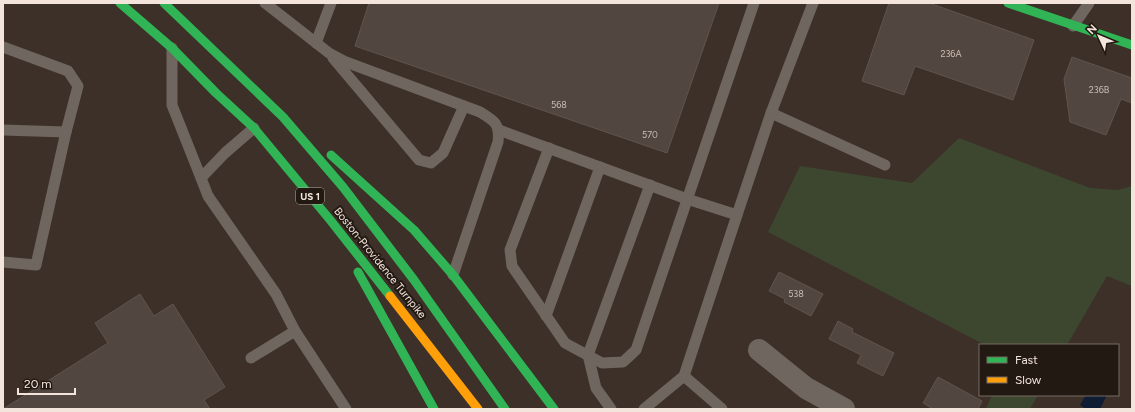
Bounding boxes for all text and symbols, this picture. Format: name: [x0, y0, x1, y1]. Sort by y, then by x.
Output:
north arrow: [1079, 16, 1119, 56]
text: N: [1085, 22, 1100, 37]
house number: 236A: [940, 48, 962, 59]
house number: 236B: [1089, 84, 1110, 95]
house number: 568: [551, 99, 567, 110]
house number: 570: [642, 129, 658, 140]
road number: US 1: [296, 188, 324, 204]
street label: Boston-Providence Turnpike: [331, 205, 429, 321]
house number: 538: [788, 288, 804, 299]
legend: [979, 344, 1119, 396]
text: Fast: [1015, 353, 1038, 367]
scale bar: [18, 370, 75, 396]
text: Slow: [1015, 373, 1042, 387]
text: 20 m: [24, 377, 52, 391]

